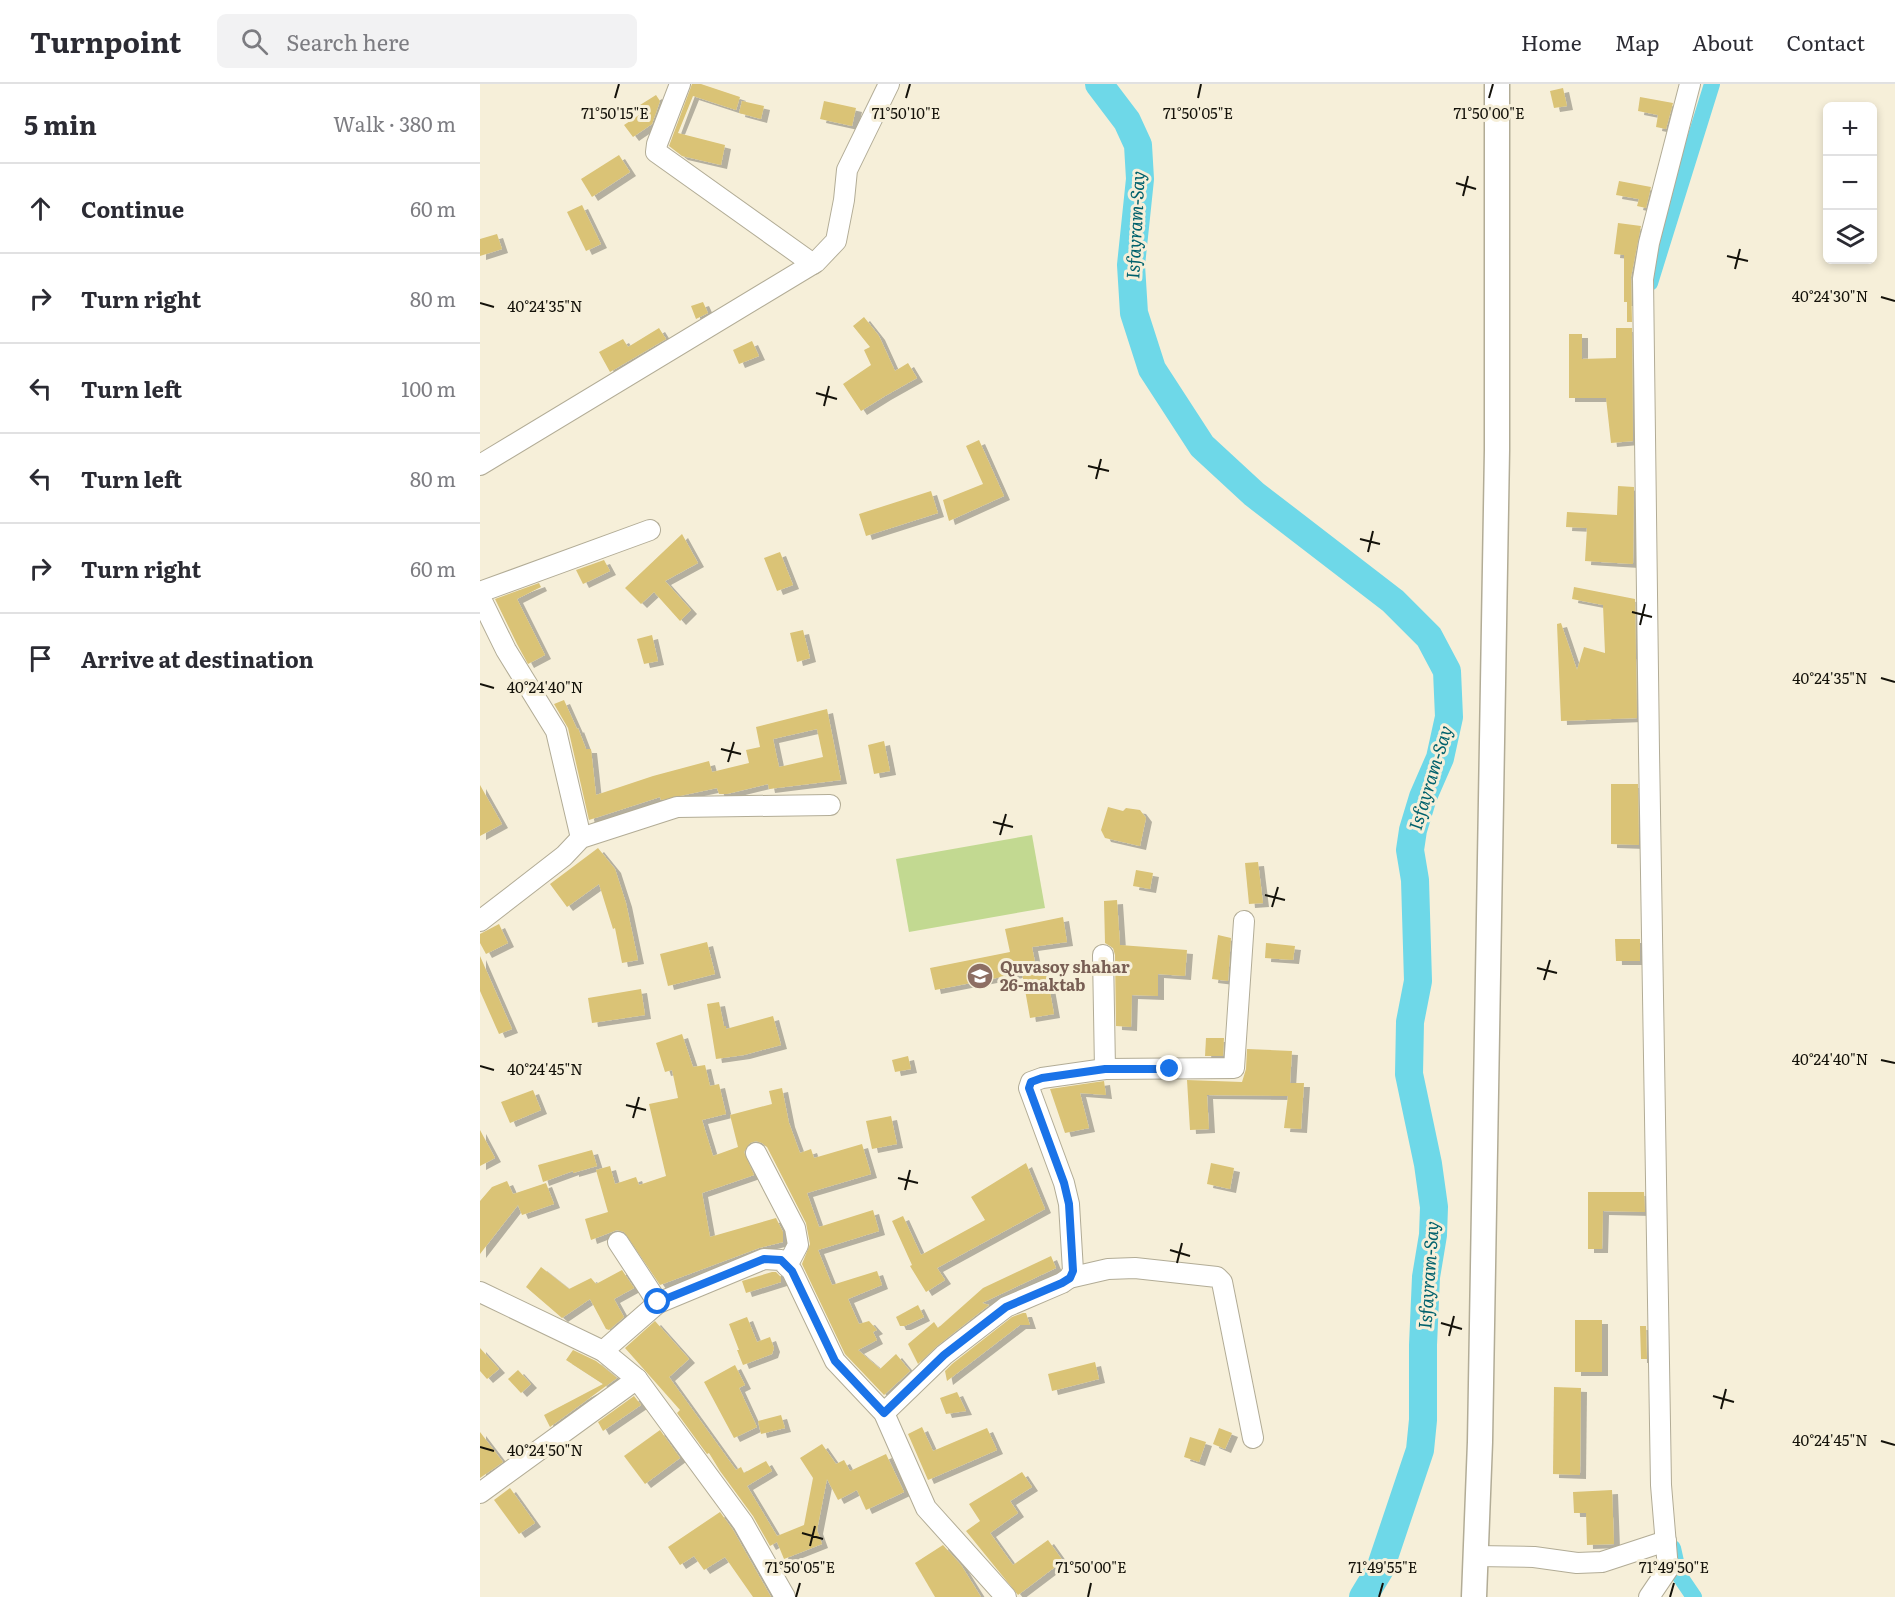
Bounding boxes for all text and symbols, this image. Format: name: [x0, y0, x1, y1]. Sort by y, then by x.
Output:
search box: [217, 14, 637, 68]
text: Turnpoint: [30, 20, 181, 62]
icon: search: [238, 25, 271, 58]
text: Search here: [286, 25, 410, 58]
text: Home: [1521, 26, 1582, 57]
text: Map: [1615, 26, 1659, 57]
text: About: [1692, 26, 1754, 57]
text: Contact: [1787, 26, 1865, 57]
text: 71°50'15"E: [581, 101, 649, 124]
text: 71°50'10"E: [872, 101, 940, 124]
text: 71°50'05"E: [1163, 101, 1233, 124]
text: 71°50'00"E: [1453, 101, 1525, 124]
map controls: [1823, 102, 1877, 264]
button: +: [1823, 102, 1877, 156]
text: 5 min: [24, 104, 97, 143]
text: Walk · 380 m: [333, 108, 456, 138]
button: −: [1823, 156, 1877, 210]
water label: Isfayram-Say: [1118, 170, 1151, 280]
icon: ahead: [24, 192, 57, 225]
text: Continue: [81, 192, 184, 225]
text: 60 m: [410, 193, 456, 223]
button: layers: [1823, 210, 1877, 264]
icon: right: [24, 282, 57, 315]
text: Turn right: [81, 282, 201, 315]
text: 80 m: [410, 283, 456, 313]
text: 40°24'30"N: [1792, 284, 1868, 307]
text: 40°24'35"N: [507, 294, 583, 317]
icon: left: [24, 372, 57, 405]
text: Turn left: [81, 372, 182, 405]
text: 100 m: [401, 373, 456, 403]
icon: left: [24, 462, 57, 495]
text: Turn left: [81, 462, 182, 495]
text: 80 m: [410, 463, 456, 493]
icon: right: [24, 552, 57, 585]
text: Turn right: [81, 552, 201, 585]
text: 60 m: [410, 553, 456, 583]
icon: arrive: [24, 642, 57, 675]
text: Arrive at destination: [81, 642, 314, 675]
text: 40°24'35"N: [1792, 666, 1868, 689]
text: 40°24'40"N: [507, 675, 583, 698]
water label: Isfayram-Say: [1401, 722, 1458, 833]
place label: Quvasoy shahar 26-maktab: [1000, 954, 1130, 996]
school or university icon: Quvasoy shahar 26-maktab: [965, 961, 995, 991]
text: 40°24'40"N: [1792, 1047, 1868, 1070]
route end: [1156, 1055, 1182, 1081]
text: 40°24'45"N: [507, 1057, 583, 1080]
water label: Isfayram-Say: [1410, 1220, 1445, 1330]
route start: [644, 1288, 670, 1314]
text: 40°24'45"N: [1792, 1428, 1868, 1451]
text: 40°24'50"N: [507, 1438, 583, 1461]
text: 71°50'05"E: [765, 1555, 835, 1578]
text: 71°50'00"E: [1055, 1555, 1127, 1578]
text: 71°49'55"E: [1349, 1555, 1417, 1578]
text: 71°49'50"E: [1639, 1555, 1709, 1578]

